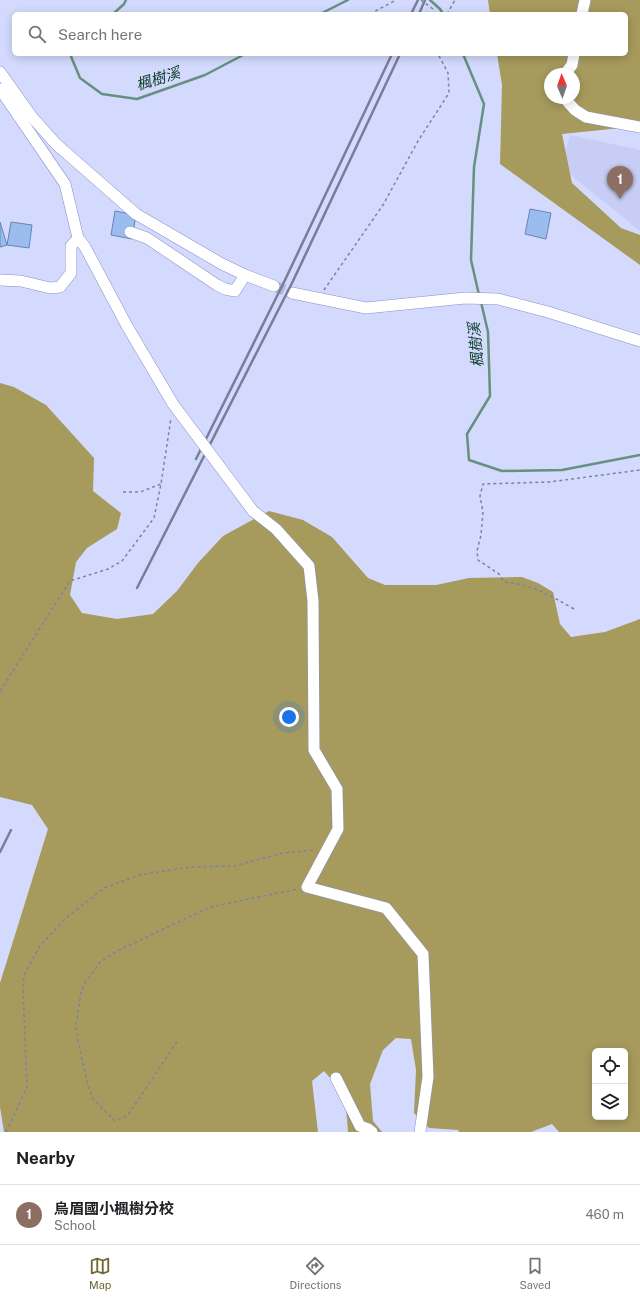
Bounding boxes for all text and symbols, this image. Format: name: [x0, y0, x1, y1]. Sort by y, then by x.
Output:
search box: [12, 12, 628, 56]
icon: search: [26, 23, 48, 45]
text: Search here: [58, 26, 142, 43]
water label: 楓樹溪: [134, 63, 184, 93]
north arrow: [544, 68, 580, 104]
pin: 1: [607, 166, 633, 199]
water label: 楓樹溪: [465, 320, 486, 368]
your location: [279, 707, 299, 727]
map controls: [592, 1048, 628, 1120]
button: locate: [592, 1048, 628, 1084]
button: layers: [592, 1084, 628, 1120]
text: Nearby: [16, 1148, 75, 1168]
text: 烏眉國小楓樹分校: [54, 1200, 174, 1217]
text: 1: [26, 1207, 32, 1222]
text: 460 m: [585, 1207, 624, 1222]
text: School: [54, 1218, 96, 1233]
tab: Map: [89, 1255, 111, 1291]
tab: Directions: [290, 1255, 341, 1291]
tab: Saved: [519, 1255, 551, 1291]

